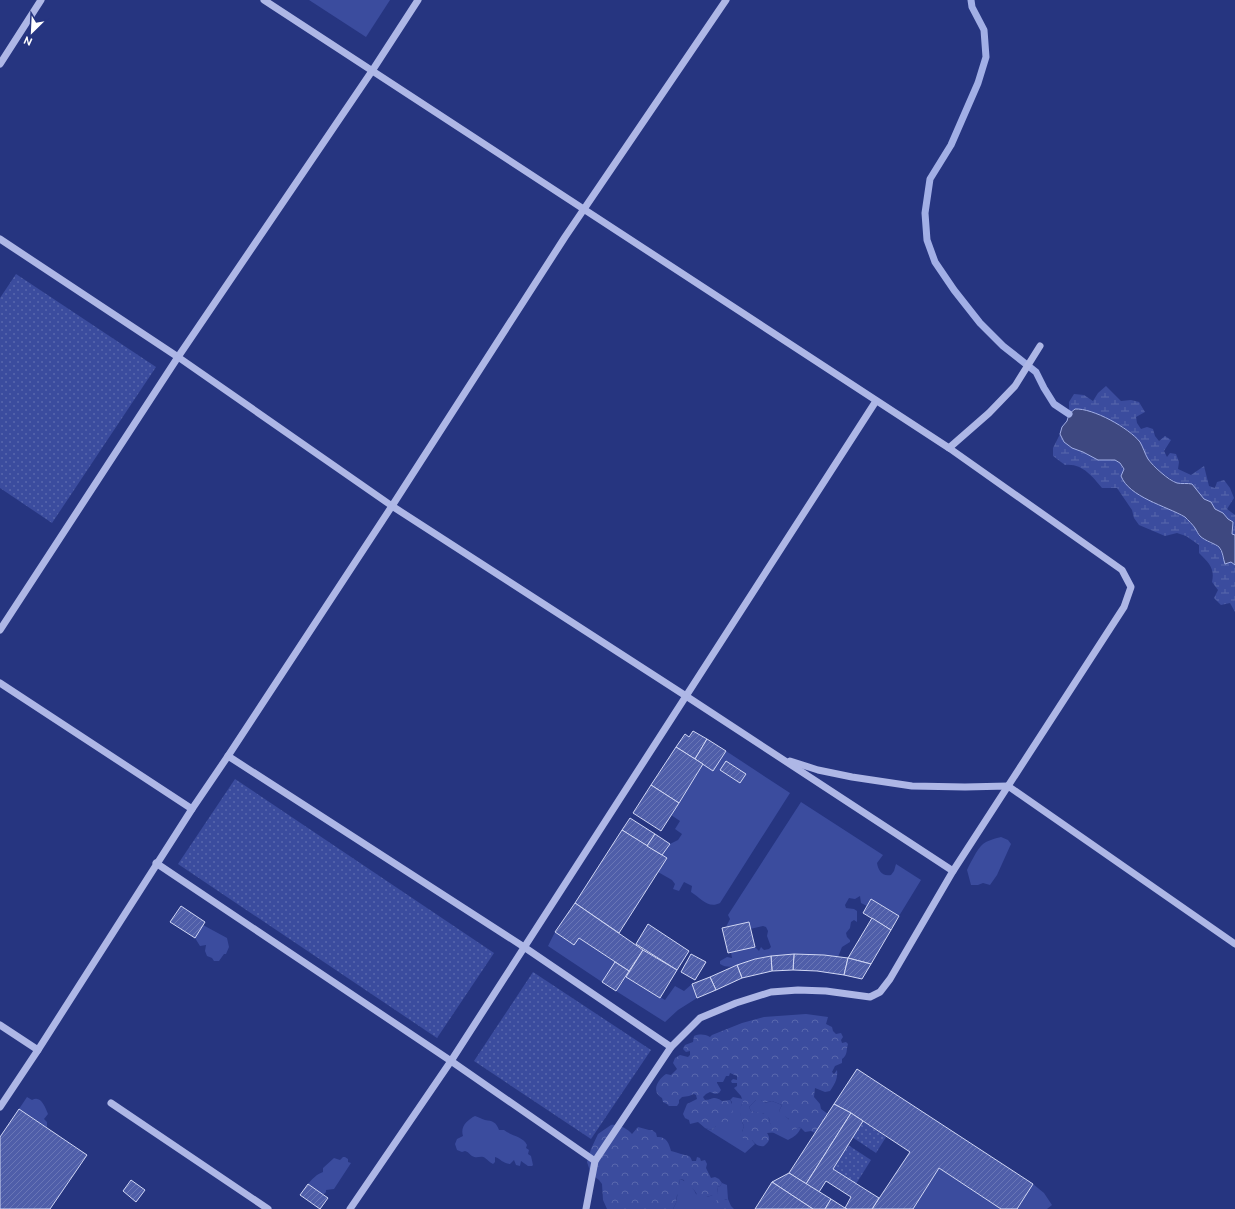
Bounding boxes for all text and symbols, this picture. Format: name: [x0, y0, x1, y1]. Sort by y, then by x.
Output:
north arrow: [12, 12, 52, 52]
text: N: [22, 34, 34, 48]

